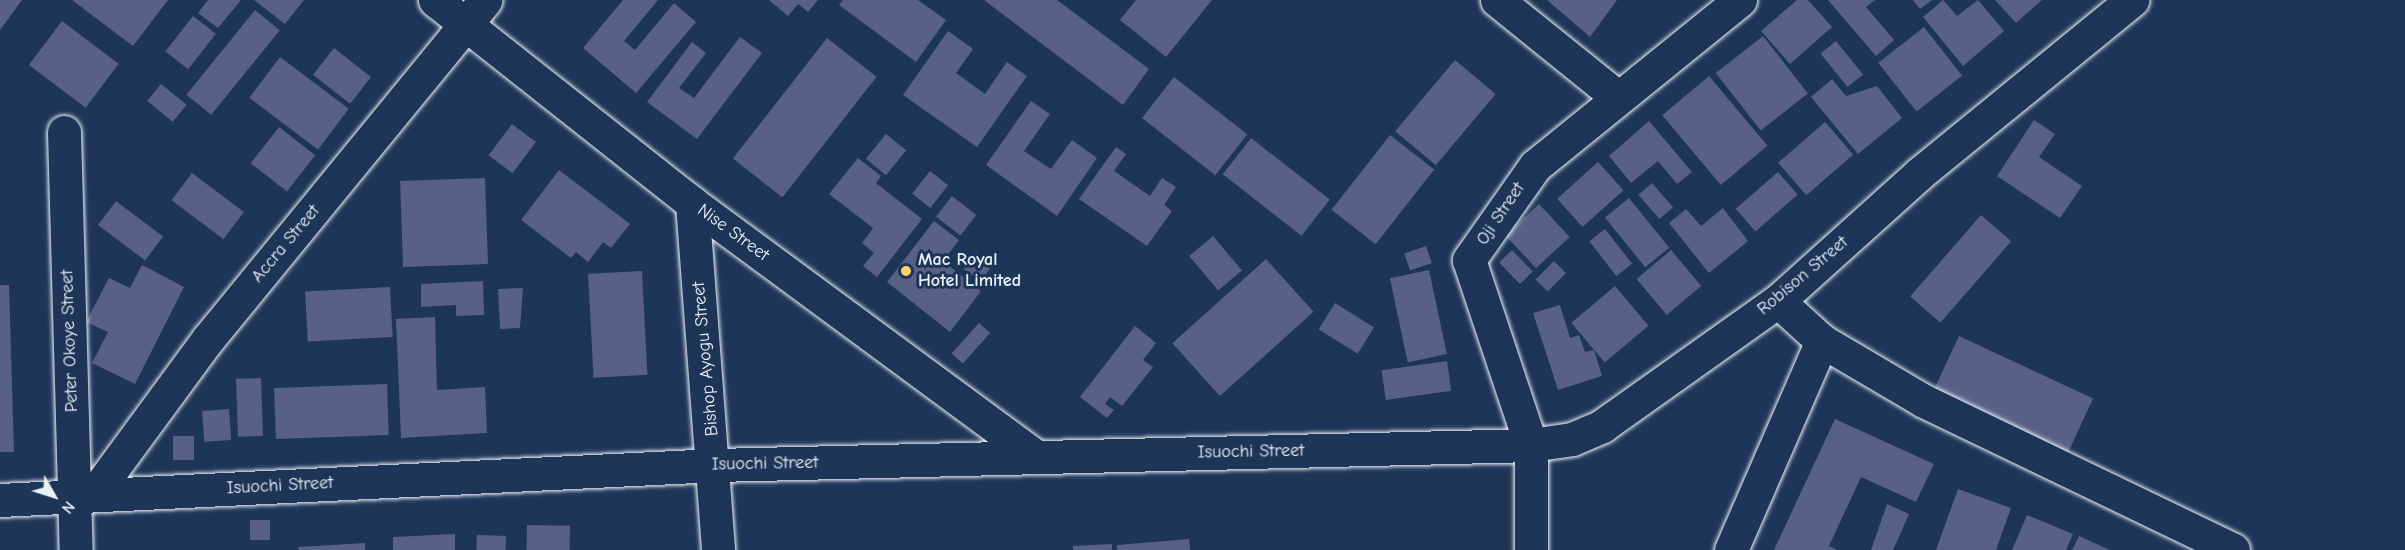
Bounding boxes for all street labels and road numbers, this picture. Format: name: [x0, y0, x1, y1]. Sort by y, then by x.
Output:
street label: Oji Street: [1472, 179, 1530, 249]
street label: Nise Street: [693, 200, 773, 266]
street label: Accra Street: [247, 201, 325, 287]
street label: Robison Street: [1753, 232, 1853, 320]
street label: Peter Okoye Street: [57, 269, 83, 413]
street label: Bishop Ayogu Street: [688, 281, 724, 437]
street label: Isuochi Street: [1197, 440, 1305, 464]
street label: Isuochi Street: [711, 452, 819, 476]
street label: Isuochi Street: [226, 472, 334, 500]

